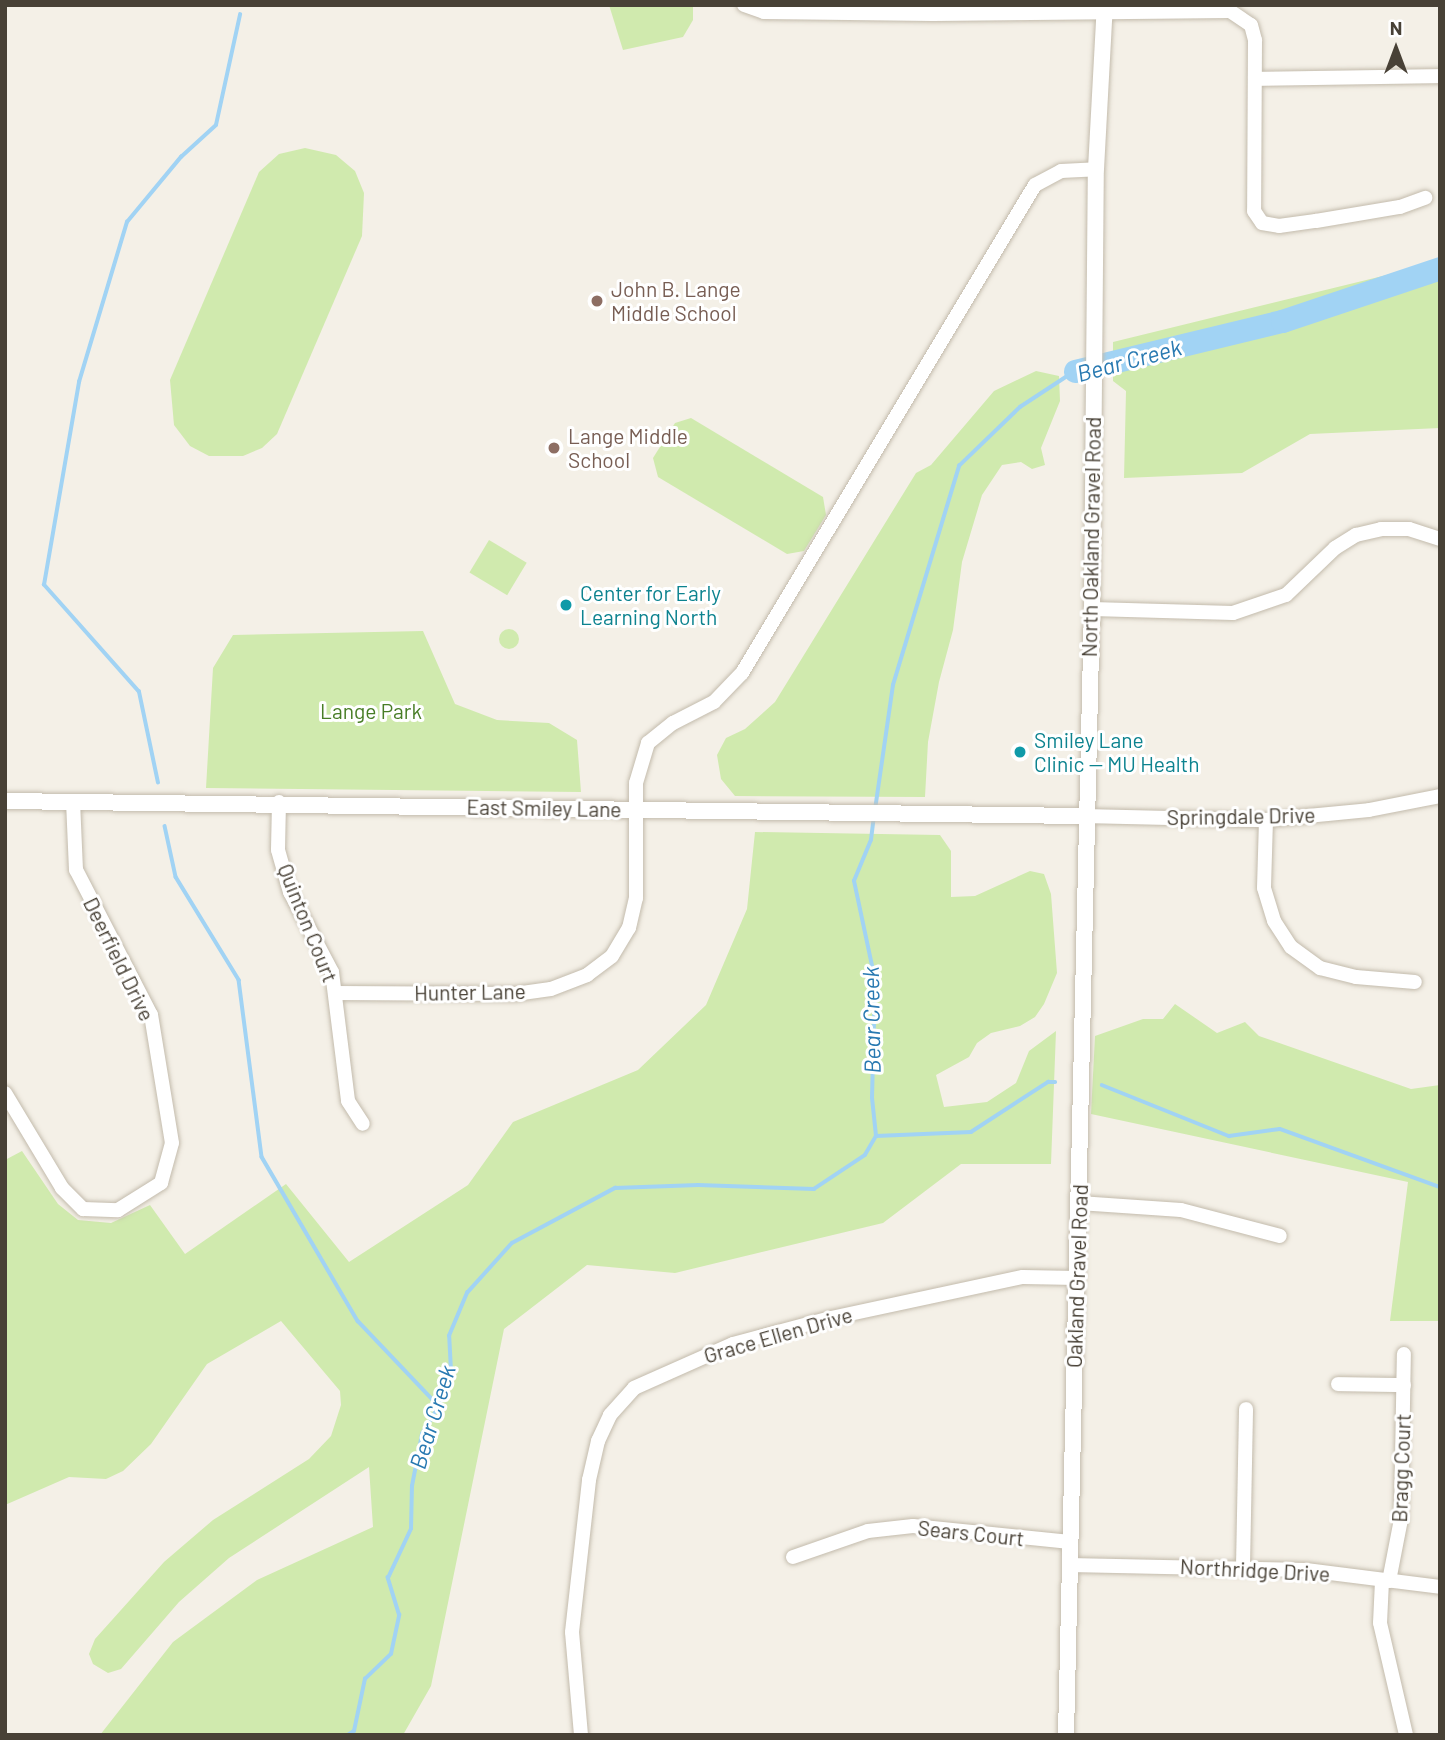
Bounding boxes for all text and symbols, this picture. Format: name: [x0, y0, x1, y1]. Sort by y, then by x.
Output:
north arrow: [1361, 14, 1431, 84]
text: N: [1390, 16, 1402, 39]
place label: John B. Lange Middle School: [611, 276, 741, 326]
marker: John B. Lange Middle School: [589, 293, 605, 309]
water label: Bear Creek: [1074, 333, 1184, 387]
street label: North Oakland Gravel Road: [1076, 416, 1106, 658]
place label: Lange Middle School: [568, 423, 688, 473]
marker: Lange Middle School: [546, 440, 562, 456]
place label: Center for Early Learning North: [580, 580, 721, 630]
marker: Center for Early Learning North: [558, 597, 574, 613]
park label: Lange Park: [320, 698, 422, 724]
place label: Smiley Lane Clinic — MU Health: [1034, 727, 1199, 777]
marker: Smiley Lane Clinic — MU Health: [1012, 744, 1028, 760]
street label: East Smiley Lane: [466, 794, 622, 822]
street label: Springdale Drive: [1166, 802, 1316, 830]
street label: Quinton Court: [273, 860, 343, 986]
street label: Deerfield Drive: [78, 893, 160, 1025]
water label: Bear Creek: [856, 966, 886, 1074]
street label: Hunter Lane: [414, 978, 526, 1006]
street label: Oakland Gravel Road: [1061, 1184, 1093, 1368]
street label: Grace Ellen Drive: [701, 1302, 855, 1368]
water label: Bear Creek: [403, 1362, 461, 1472]
street label: Bragg Court: [1387, 1413, 1415, 1523]
street label: Sears Court: [916, 1515, 1026, 1551]
street label: Northridge Drive: [1179, 1553, 1331, 1587]

